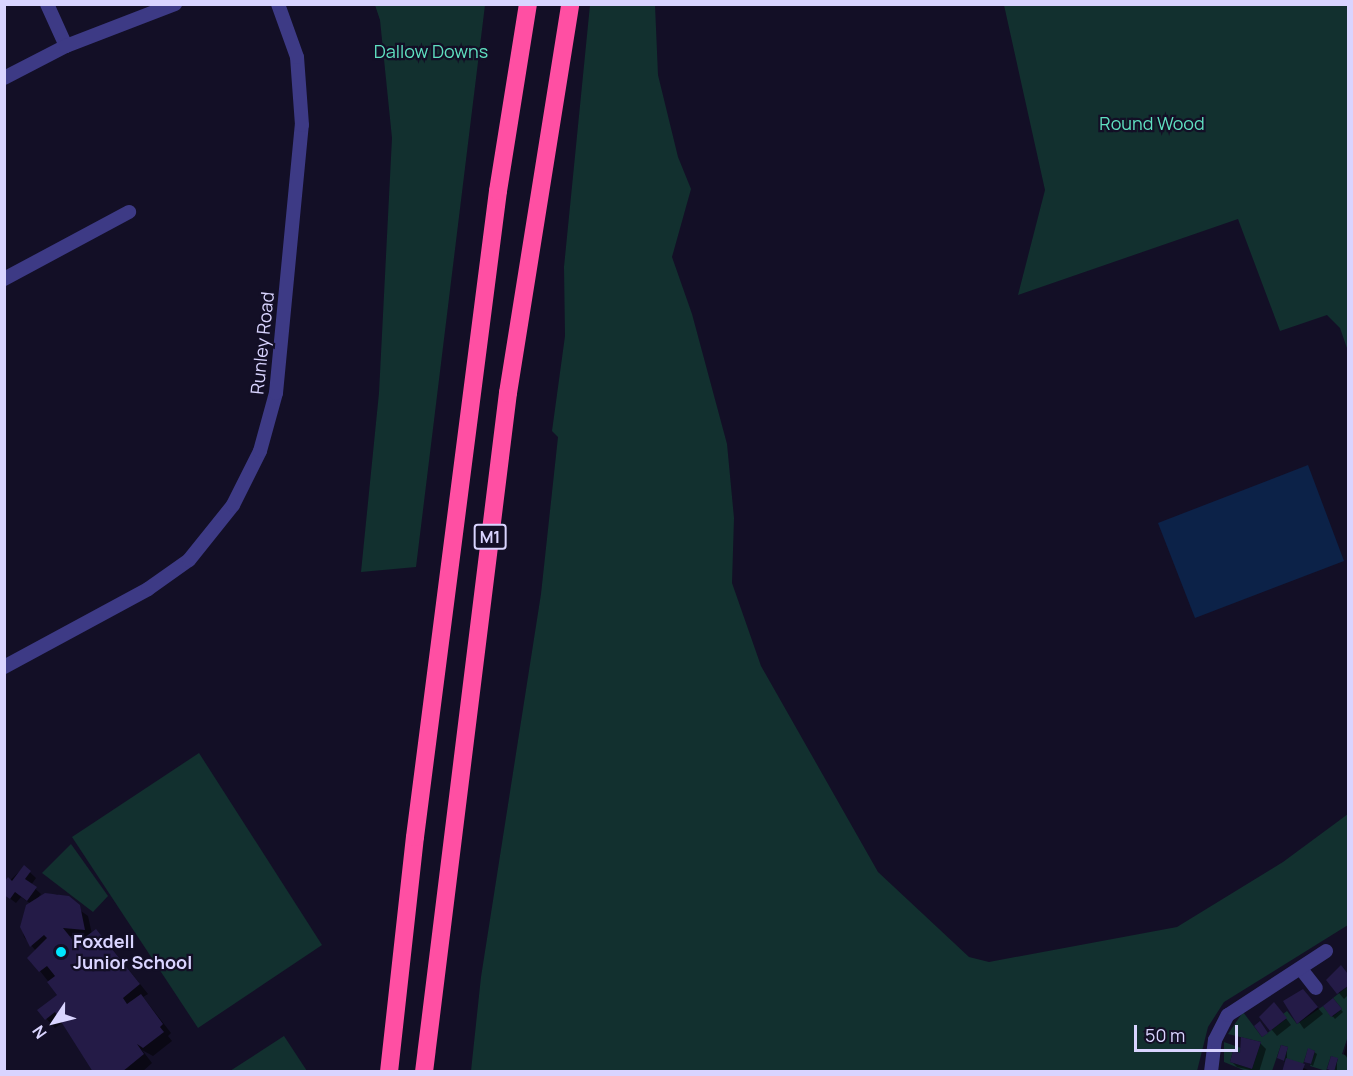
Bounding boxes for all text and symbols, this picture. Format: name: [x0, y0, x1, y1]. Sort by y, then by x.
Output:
park label: Dallow Downs: [374, 40, 488, 62]
park label: Round Wood: [1099, 112, 1205, 134]
street label: Runley Road: [246, 291, 278, 395]
road number: M1: [474, 524, 506, 550]
place label: Foxdell Junior School: [73, 931, 192, 974]
marker: Foxdell Junior School: [54, 945, 68, 959]
north arrow: [24, 992, 84, 1052]
scale bar: [1137, 1013, 1240, 1051]
text: N: [27, 1021, 52, 1043]
text: 50 m: [1145, 1023, 1185, 1047]

